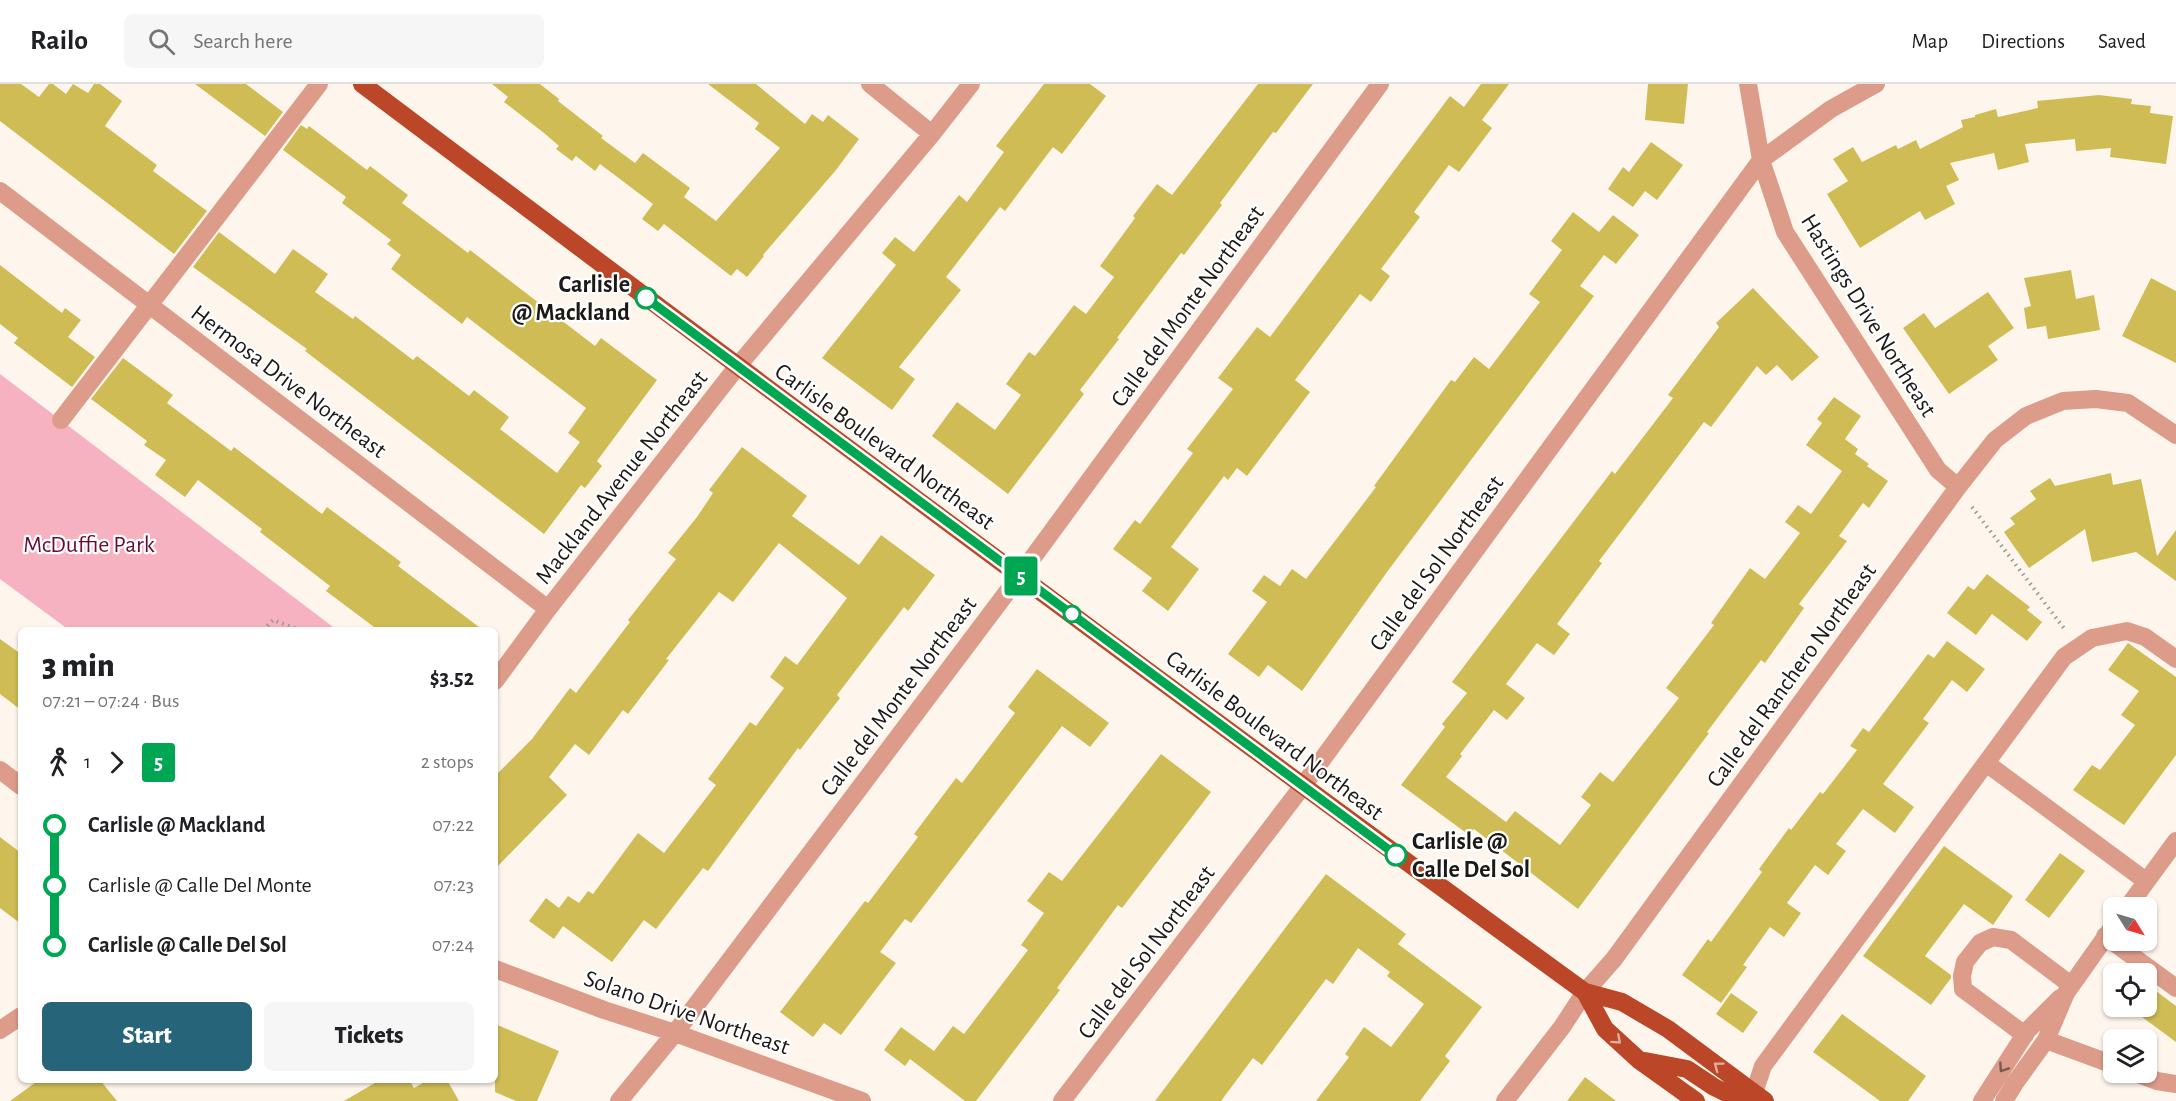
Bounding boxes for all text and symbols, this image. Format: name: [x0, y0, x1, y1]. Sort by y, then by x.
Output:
search box: [124, 14, 544, 68]
icon: search: [145, 25, 178, 58]
text: Railo: [30, 27, 88, 55]
text: Search here: [193, 30, 293, 52]
text: Map: [1912, 31, 1948, 52]
text: Directions: [1981, 31, 2065, 52]
text: Saved: [2098, 31, 2146, 52]
street label: Calle del Monte Northeast: [1107, 201, 1269, 412]
street label: Hastings Drive Northeast: [1796, 210, 1941, 421]
place label: Carlisle @ Mackland: [512, 273, 630, 325]
marker: Carlisle @ Mackland: [635, 287, 657, 309]
street label: Hermosa Drive Northeast: [186, 301, 391, 463]
street label: Carlisle Boulevard Northeast: [770, 359, 999, 535]
street label: Mackland Avenue Northeast: [531, 366, 713, 589]
street label: Calle del Sol Northeast: [1365, 471, 1509, 656]
park label: McDuffie Park: [23, 533, 155, 557]
line badge: 5: [1002, 556, 1040, 596]
street label: Calle del Ranchero Northeast: [1703, 559, 1881, 792]
text: 5: [1016, 566, 1026, 587]
street label: Calle del Monte Northeast: [816, 592, 982, 801]
unlabelled marker: [1063, 605, 1081, 623]
street label: Carlisle Boulevard Northeast: [1161, 646, 1388, 825]
text: 3 min: [42, 650, 115, 683]
text: $3.52: [430, 667, 474, 689]
text: 07:21 – 07:24 · Bus: [42, 691, 179, 711]
icon: walk: [42, 746, 75, 779]
icon: forward: [100, 746, 133, 779]
text: 1: [84, 752, 91, 772]
text: 5: [154, 752, 163, 773]
text: 2 stops: [421, 752, 474, 772]
text: Carlisle @ Mackland: [88, 814, 265, 836]
text: 07:22: [432, 815, 474, 835]
place label: Carlisle @ Calle Del Sol: [1412, 830, 1530, 882]
marker: Carlisle @ Calle Del Sol: [1385, 844, 1407, 866]
street label: Calle del Sol Northeast: [1074, 861, 1220, 1044]
text: Carlisle @ Calle Del Monte: [88, 874, 312, 896]
text: 07:23: [433, 875, 474, 895]
north arrow: [2103, 897, 2157, 951]
map controls: [2103, 897, 2157, 1083]
text: Carlisle @ Calle Del Sol: [88, 934, 287, 956]
text: 07:24: [432, 935, 474, 955]
button: locate: [2103, 963, 2157, 1017]
street label: Solano Drive Northeast: [581, 967, 793, 1059]
button: Start: [42, 1002, 252, 1071]
button: Tickets: [264, 1002, 474, 1071]
button: layers: [2103, 1029, 2157, 1083]
one-way arrow: [1610, 1033, 1621, 1044]
one-way arrow: [1999, 1061, 2010, 1072]
one-way arrow: [1713, 1062, 1724, 1073]

